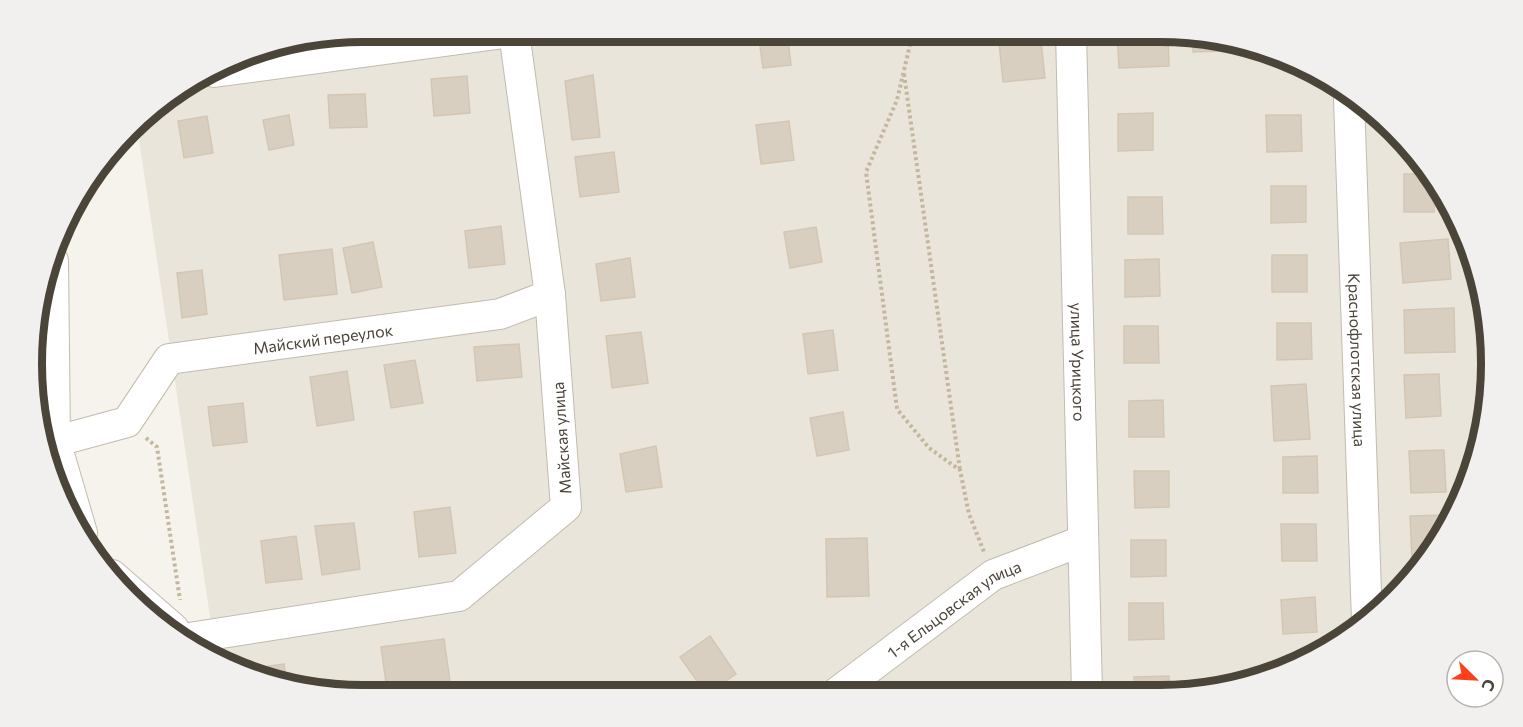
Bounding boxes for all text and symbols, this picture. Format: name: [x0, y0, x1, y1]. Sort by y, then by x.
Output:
street label: Краснофлотская улица: [1346, 273, 1370, 447]
street label: улица Урицкого: [1068, 302, 1090, 422]
street label: Майский переулок: [252, 319, 394, 357]
street label: Майская улица: [548, 381, 574, 495]
street label: 1-я Ельцовская улица: [883, 556, 1023, 661]
north arrow: [1445, 649, 1505, 709]
text: С: [1478, 676, 1500, 694]

